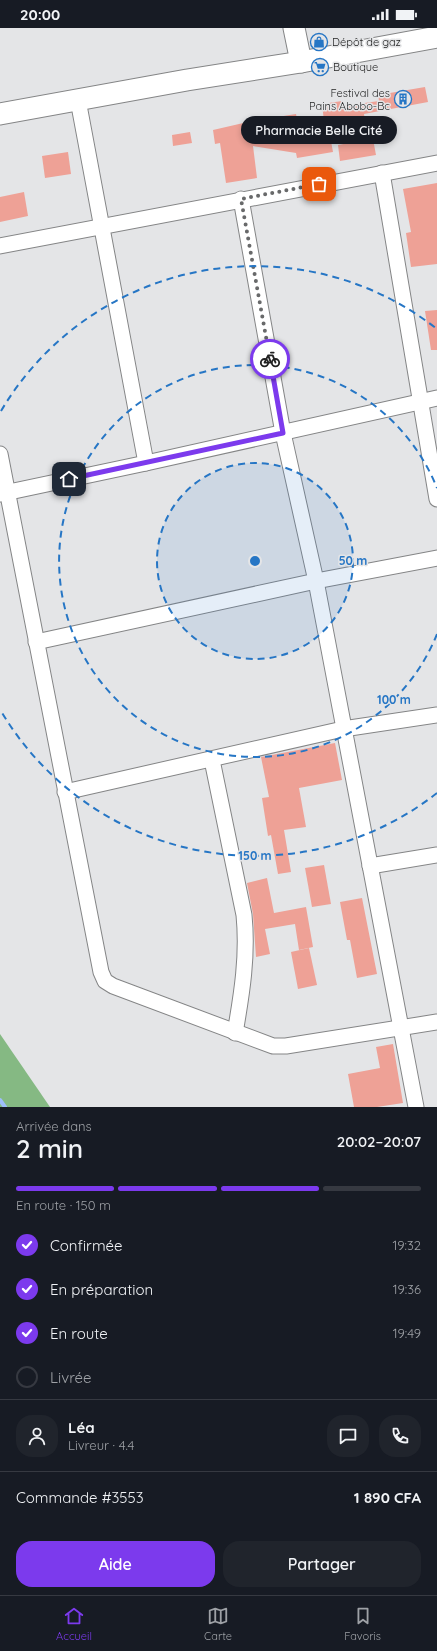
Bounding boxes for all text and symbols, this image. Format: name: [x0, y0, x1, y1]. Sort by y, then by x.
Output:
text: 20:00: [20, 5, 60, 24]
shop icon: Dépôt de gaz: [309, 32, 329, 52]
place label: Dépôt de gaz: [332, 35, 401, 49]
supermarket icon: Boutique: [310, 57, 330, 77]
place label: Boutique: [333, 60, 378, 74]
place label: Festival des Pains Abobo-Bc: [309, 86, 390, 113]
building icon: Festival des Pains Abobo-Bc: [393, 89, 413, 109]
callout: Pharmacie Belle Cité: [241, 116, 397, 144]
text: Pharmacie Belle Cité: [255, 122, 383, 138]
pin: [302, 167, 336, 201]
icon: bag: [308, 173, 330, 195]
courier: [250, 339, 290, 379]
icon: bike: [259, 348, 281, 370]
pin: [52, 462, 86, 496]
icon: home: [58, 468, 80, 490]
text: 50 m: [339, 553, 367, 568]
centre of rings: [248, 554, 262, 568]
text: 100 m: [377, 692, 411, 707]
text: 150 m: [238, 848, 272, 863]
text: Arrivée dans: [16, 1118, 92, 1134]
text: 2 min: [16, 1132, 83, 1165]
text: 20:02–20:07: [337, 1132, 421, 1151]
text: En route · 150 m: [16, 1197, 111, 1213]
icon: check: [16, 1234, 38, 1256]
text: Confirmée: [50, 1236, 123, 1255]
text: 19:32: [392, 1237, 421, 1253]
icon: check: [16, 1278, 38, 1300]
text: En préparation: [50, 1280, 153, 1299]
text: 19:36: [393, 1281, 421, 1297]
icon: check: [16, 1322, 38, 1344]
text: En route: [50, 1324, 108, 1343]
text: 19:49: [393, 1325, 421, 1341]
text: Livrée: [50, 1368, 92, 1387]
button: person: [16, 1415, 58, 1457]
button: chat: [327, 1415, 369, 1457]
button: phone: [379, 1415, 421, 1457]
text: Léa: [68, 1418, 95, 1437]
text: Livreur · 4.4: [68, 1437, 134, 1453]
text: Commande #3553: [16, 1488, 144, 1507]
text: 1 890 CFA: [354, 1488, 421, 1507]
button: Aide: [16, 1541, 215, 1587]
button: Partager: [223, 1541, 421, 1587]
tab: Accueil: [56, 1605, 92, 1643]
tab: Carte: [204, 1605, 232, 1643]
tab: Favoris: [344, 1605, 381, 1643]

